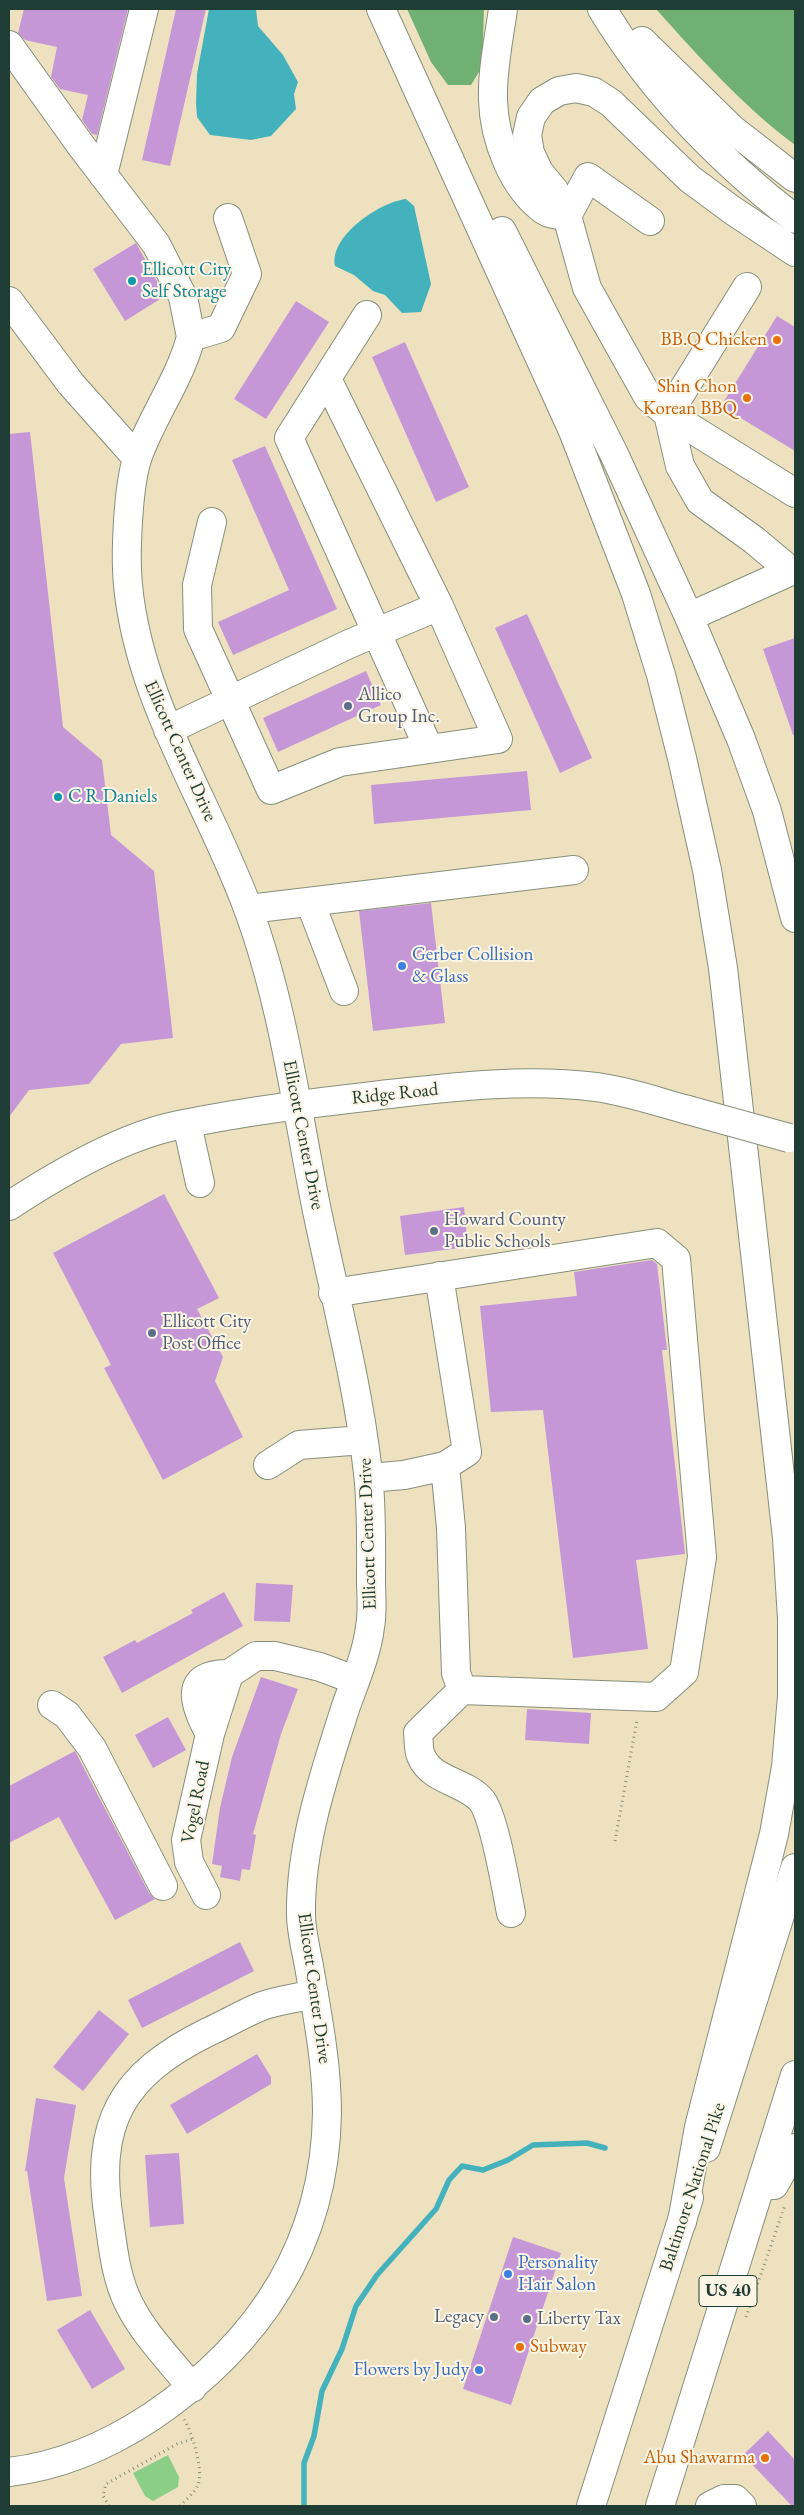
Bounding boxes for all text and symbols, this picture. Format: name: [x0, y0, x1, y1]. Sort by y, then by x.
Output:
place label: Ellicott City Self Storage: [142, 259, 231, 303]
marker: Ellicott City Self Storage: [126, 275, 138, 287]
place label: BB.Q Chicken: [661, 329, 767, 351]
marker: BB.Q Chicken: [771, 334, 783, 346]
place label: Shin Chon Korean BBQ: [643, 376, 737, 420]
marker: Shin Chon Korean BBQ: [741, 392, 753, 404]
street label: Ellicott Center Drive: [139, 677, 221, 825]
place label: Allico Group Inc.: [358, 684, 440, 728]
marker: Allico Group Inc.: [342, 700, 354, 712]
place label: C R Daniels: [68, 786, 157, 808]
marker: C R Daniels: [52, 791, 64, 803]
place label: Gerber Collision & Glass: [412, 944, 534, 988]
marker: Gerber Collision & Glass: [396, 960, 408, 972]
street label: Ellicott Center Drive: [277, 1058, 329, 1212]
street label: Ridge Road: [351, 1078, 439, 1110]
place label: Howard County Public Schools: [444, 1209, 566, 1253]
marker: Howard County Public Schools: [428, 1225, 440, 1237]
place label: Ellicott City Post Office: [162, 1311, 251, 1355]
marker: Ellicott City Post Office: [146, 1327, 158, 1339]
street label: Ellicott Center Drive: [354, 1458, 382, 1610]
street label: Vogel Road: [177, 1759, 215, 1845]
street label: Ellicott Center Drive: [292, 1911, 336, 2065]
street label: Baltimore National Pike: [655, 2100, 731, 2274]
place label: Personality Hair Salon: [518, 2252, 598, 2296]
marker: Personality Hair Salon: [502, 2268, 514, 2280]
road number: US 40: [699, 2276, 757, 2306]
place label: Legacy: [434, 2306, 484, 2328]
place label: Liberty Tax: [537, 2308, 621, 2330]
marker: Legacy: [488, 2311, 500, 2323]
marker: Liberty Tax: [521, 2313, 533, 2325]
place label: Subway: [530, 2336, 587, 2358]
marker: Subway: [514, 2341, 526, 2353]
place label: Flowers by Judy: [354, 2359, 469, 2381]
marker: Flowers by Judy: [473, 2364, 485, 2376]
place label: Abu Shawarma: [643, 2447, 755, 2469]
marker: Abu Shawarma: [759, 2452, 771, 2464]

